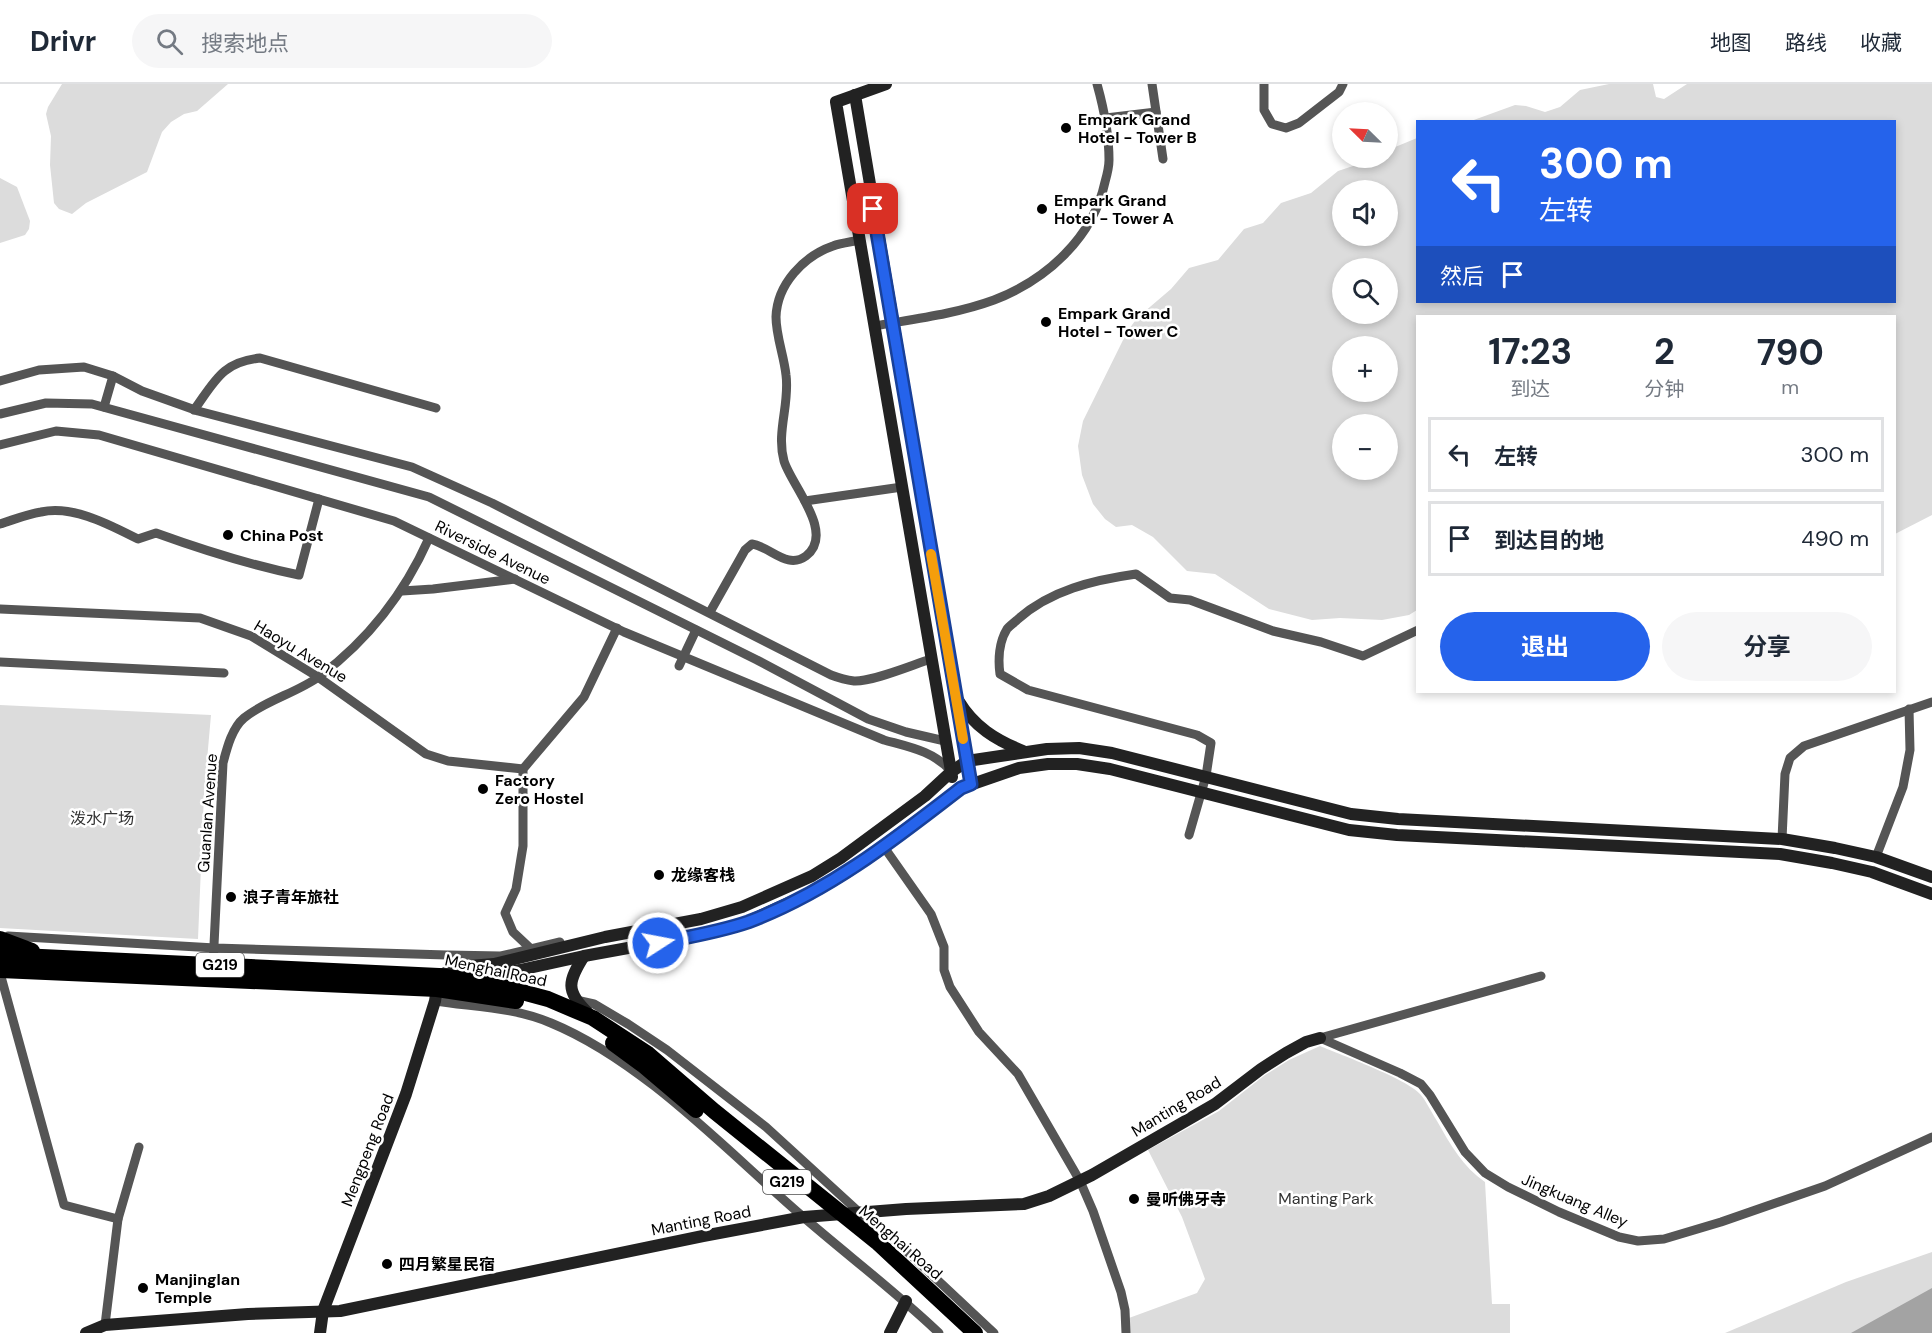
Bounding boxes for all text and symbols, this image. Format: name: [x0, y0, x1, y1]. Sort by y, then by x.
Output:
search box: [132, 14, 552, 68]
text: Drivr: [30, 23, 96, 60]
icon: search: [153, 25, 186, 58]
text: 搜索地点: [201, 29, 289, 58]
text: 地图: [1710, 29, 1752, 57]
text: 路线: [1785, 29, 1827, 57]
text: 收藏: [1860, 29, 1902, 57]
north arrow: [1332, 102, 1398, 168]
map controls: [1332, 102, 1398, 480]
place label: Empark Grand Hotel - Tower B: [1078, 109, 1197, 148]
marker: Empark Grand Hotel - Tower B: [1059, 121, 1073, 135]
text: 300 m: [1539, 136, 1673, 191]
icon: left: [1440, 144, 1518, 222]
button: sound: [1332, 180, 1398, 246]
pin: [847, 183, 898, 234]
place label: Empark Grand Hotel - Tower A: [1054, 190, 1174, 229]
icon: arrive: [856, 192, 889, 225]
text: 左转: [1539, 193, 1593, 228]
marker: Empark Grand Hotel - Tower A: [1035, 202, 1049, 216]
button: search: [1332, 258, 1398, 324]
icon: arrive: [1496, 258, 1529, 291]
text: 然后: [1440, 262, 1484, 291]
place label: Empark Grand Hotel - Tower C: [1058, 303, 1179, 342]
marker: Empark Grand Hotel - Tower C: [1039, 315, 1053, 329]
text: 17:23: [1488, 328, 1572, 375]
text: 2: [1654, 328, 1675, 375]
text: 790: [1757, 329, 1824, 376]
button: +: [1332, 336, 1398, 402]
text: m: [1781, 374, 1799, 400]
text: 到达: [1510, 376, 1550, 402]
text: 分钟: [1644, 376, 1684, 402]
button: −: [1332, 414, 1398, 480]
icon: left: [1443, 438, 1476, 471]
text: 300 m: [1800, 440, 1869, 469]
text: 左转: [1494, 442, 1538, 471]
street label: Riverside Avenue: [432, 515, 554, 590]
icon: arrive: [1443, 522, 1476, 555]
text: 490 m: [1801, 524, 1869, 553]
place label: China Post: [240, 525, 324, 546]
text: 到达目的地: [1494, 526, 1604, 555]
marker: China Post: [221, 528, 235, 542]
button: 退出: [1440, 612, 1650, 681]
button: 分享: [1662, 612, 1872, 681]
street label: Haoyu Avenue: [250, 615, 351, 688]
street label: Guanlan Avenue: [193, 753, 222, 873]
place label: Factory Zero Hostel: [495, 770, 584, 809]
marker: Factory Zero Hostel: [476, 782, 490, 796]
park label: 泼水广场: [70, 808, 134, 829]
place label: 龙缘客栈: [671, 865, 735, 886]
marker: 龙缘客栈: [652, 868, 666, 882]
place label: 浪子青年旅社: [243, 887, 339, 908]
marker: 浪子青年旅社: [224, 890, 238, 904]
position arrow: [626, 911, 690, 975]
street label: Menghai Road: [443, 949, 549, 992]
road number: G219: [196, 953, 244, 977]
street label: Manting Road: [1128, 1071, 1225, 1141]
street label: Mengpeng Road: [336, 1091, 399, 1210]
street label: Jingkuang Alley: [1518, 1169, 1631, 1232]
road number: G219: [763, 1170, 811, 1194]
park label: Manting Park: [1278, 1188, 1374, 1209]
place label: 曼听佛牙寺: [1146, 1189, 1226, 1210]
marker: 曼听佛牙寺: [1127, 1192, 1141, 1206]
street label: Menghai Road: [855, 1200, 947, 1284]
street label: Manting Road: [649, 1201, 753, 1240]
place label: 四月繁星民宿: [399, 1254, 495, 1275]
marker: 四月繁星民宿: [380, 1257, 394, 1271]
place label: Manjinglan Temple: [155, 1269, 240, 1308]
marker: Manjinglan Temple: [136, 1281, 150, 1295]

